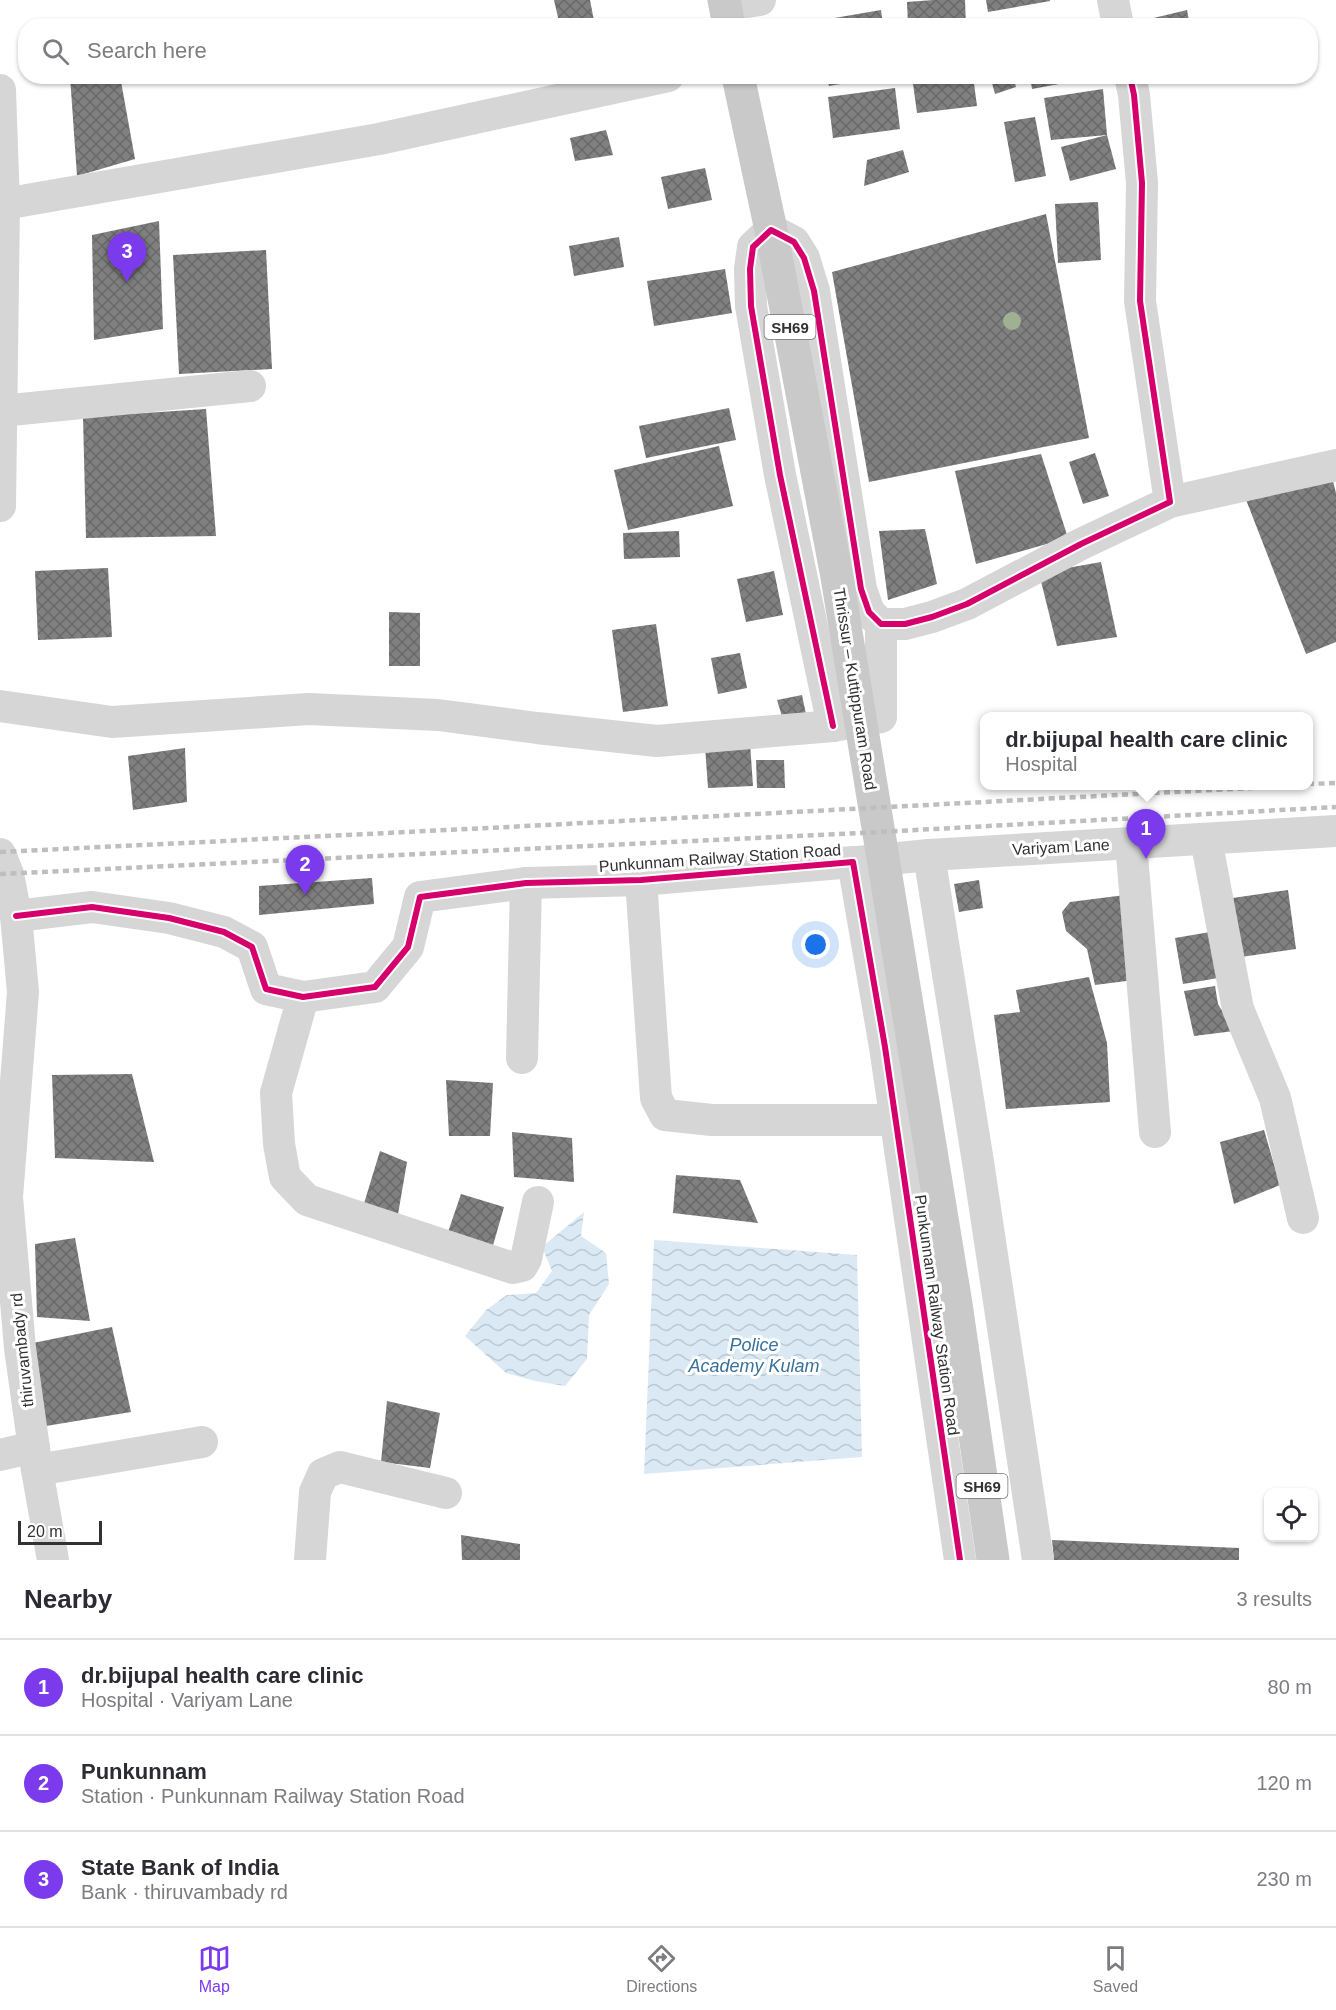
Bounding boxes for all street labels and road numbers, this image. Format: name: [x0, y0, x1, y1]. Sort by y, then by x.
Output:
road number: SH69: [764, 315, 816, 339]
street label: Thrissur – Kuttippuram Road: [831, 587, 879, 791]
street label: Variyam Lane: [1012, 836, 1110, 858]
street label: Punkunnam Railway Station Road: [598, 841, 842, 875]
street label: Punkunnam Railway Station Road: [912, 1194, 962, 1436]
street label: thiruvambady rd: [8, 1292, 36, 1408]
road number: SH69: [956, 1474, 1008, 1498]

